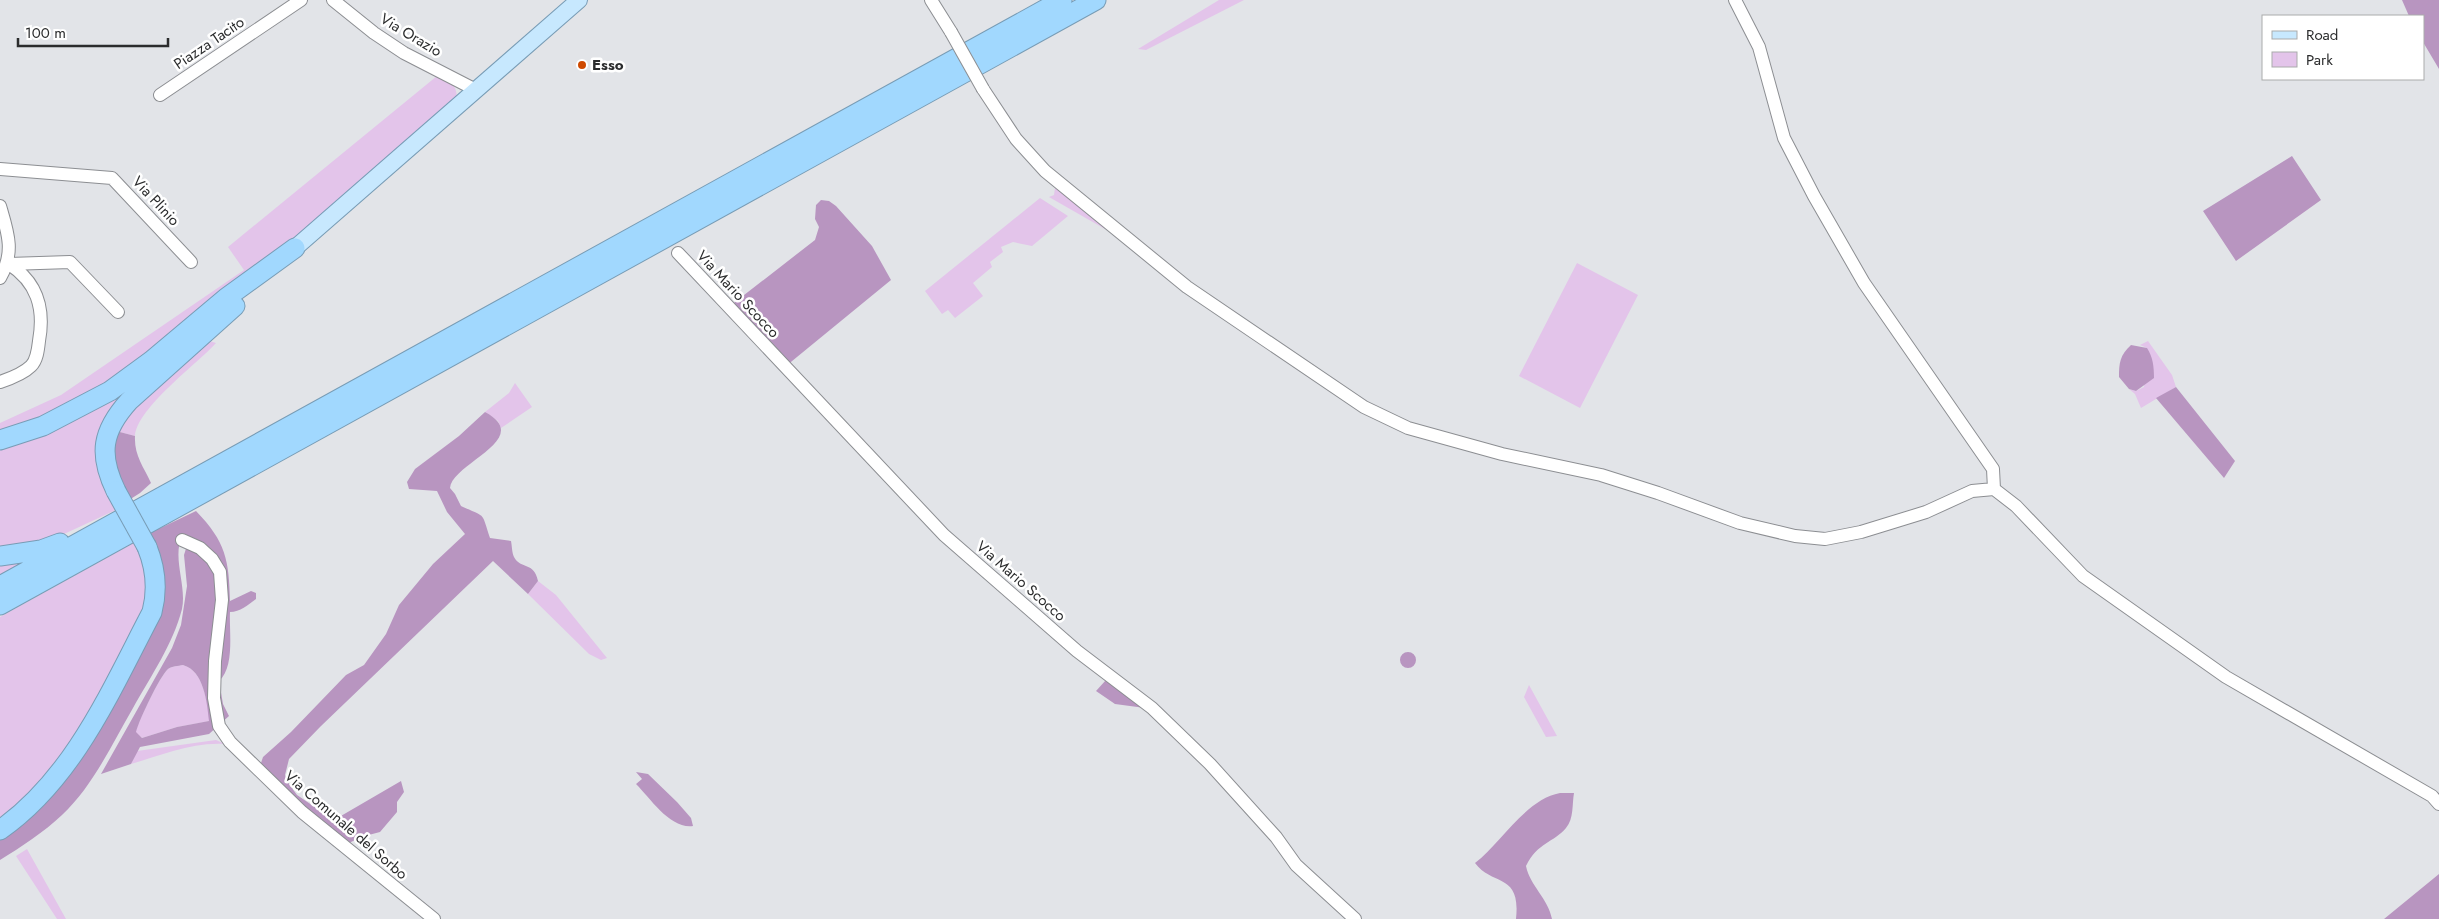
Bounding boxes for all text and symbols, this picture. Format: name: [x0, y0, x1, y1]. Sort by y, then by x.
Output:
street label: Via Orazio: [376, 8, 446, 62]
street label: Piazza Tacito: [169, 11, 249, 75]
scale bar: [18, 15, 168, 47]
legend: [2262, 15, 2424, 80]
text: 100 m: [25, 22, 66, 44]
text: Road: [2306, 24, 2338, 46]
text: Park: [2306, 49, 2333, 71]
place label: Esso: [592, 54, 624, 76]
marker: Esso: [576, 59, 588, 71]
street label: Via Plinio: [127, 171, 185, 231]
street label: Via Mario Scocco: [692, 245, 784, 343]
street label: Via Mario Scocco: [971, 536, 1071, 626]
street label: Via Comunale del Sorbo: [280, 765, 412, 885]

